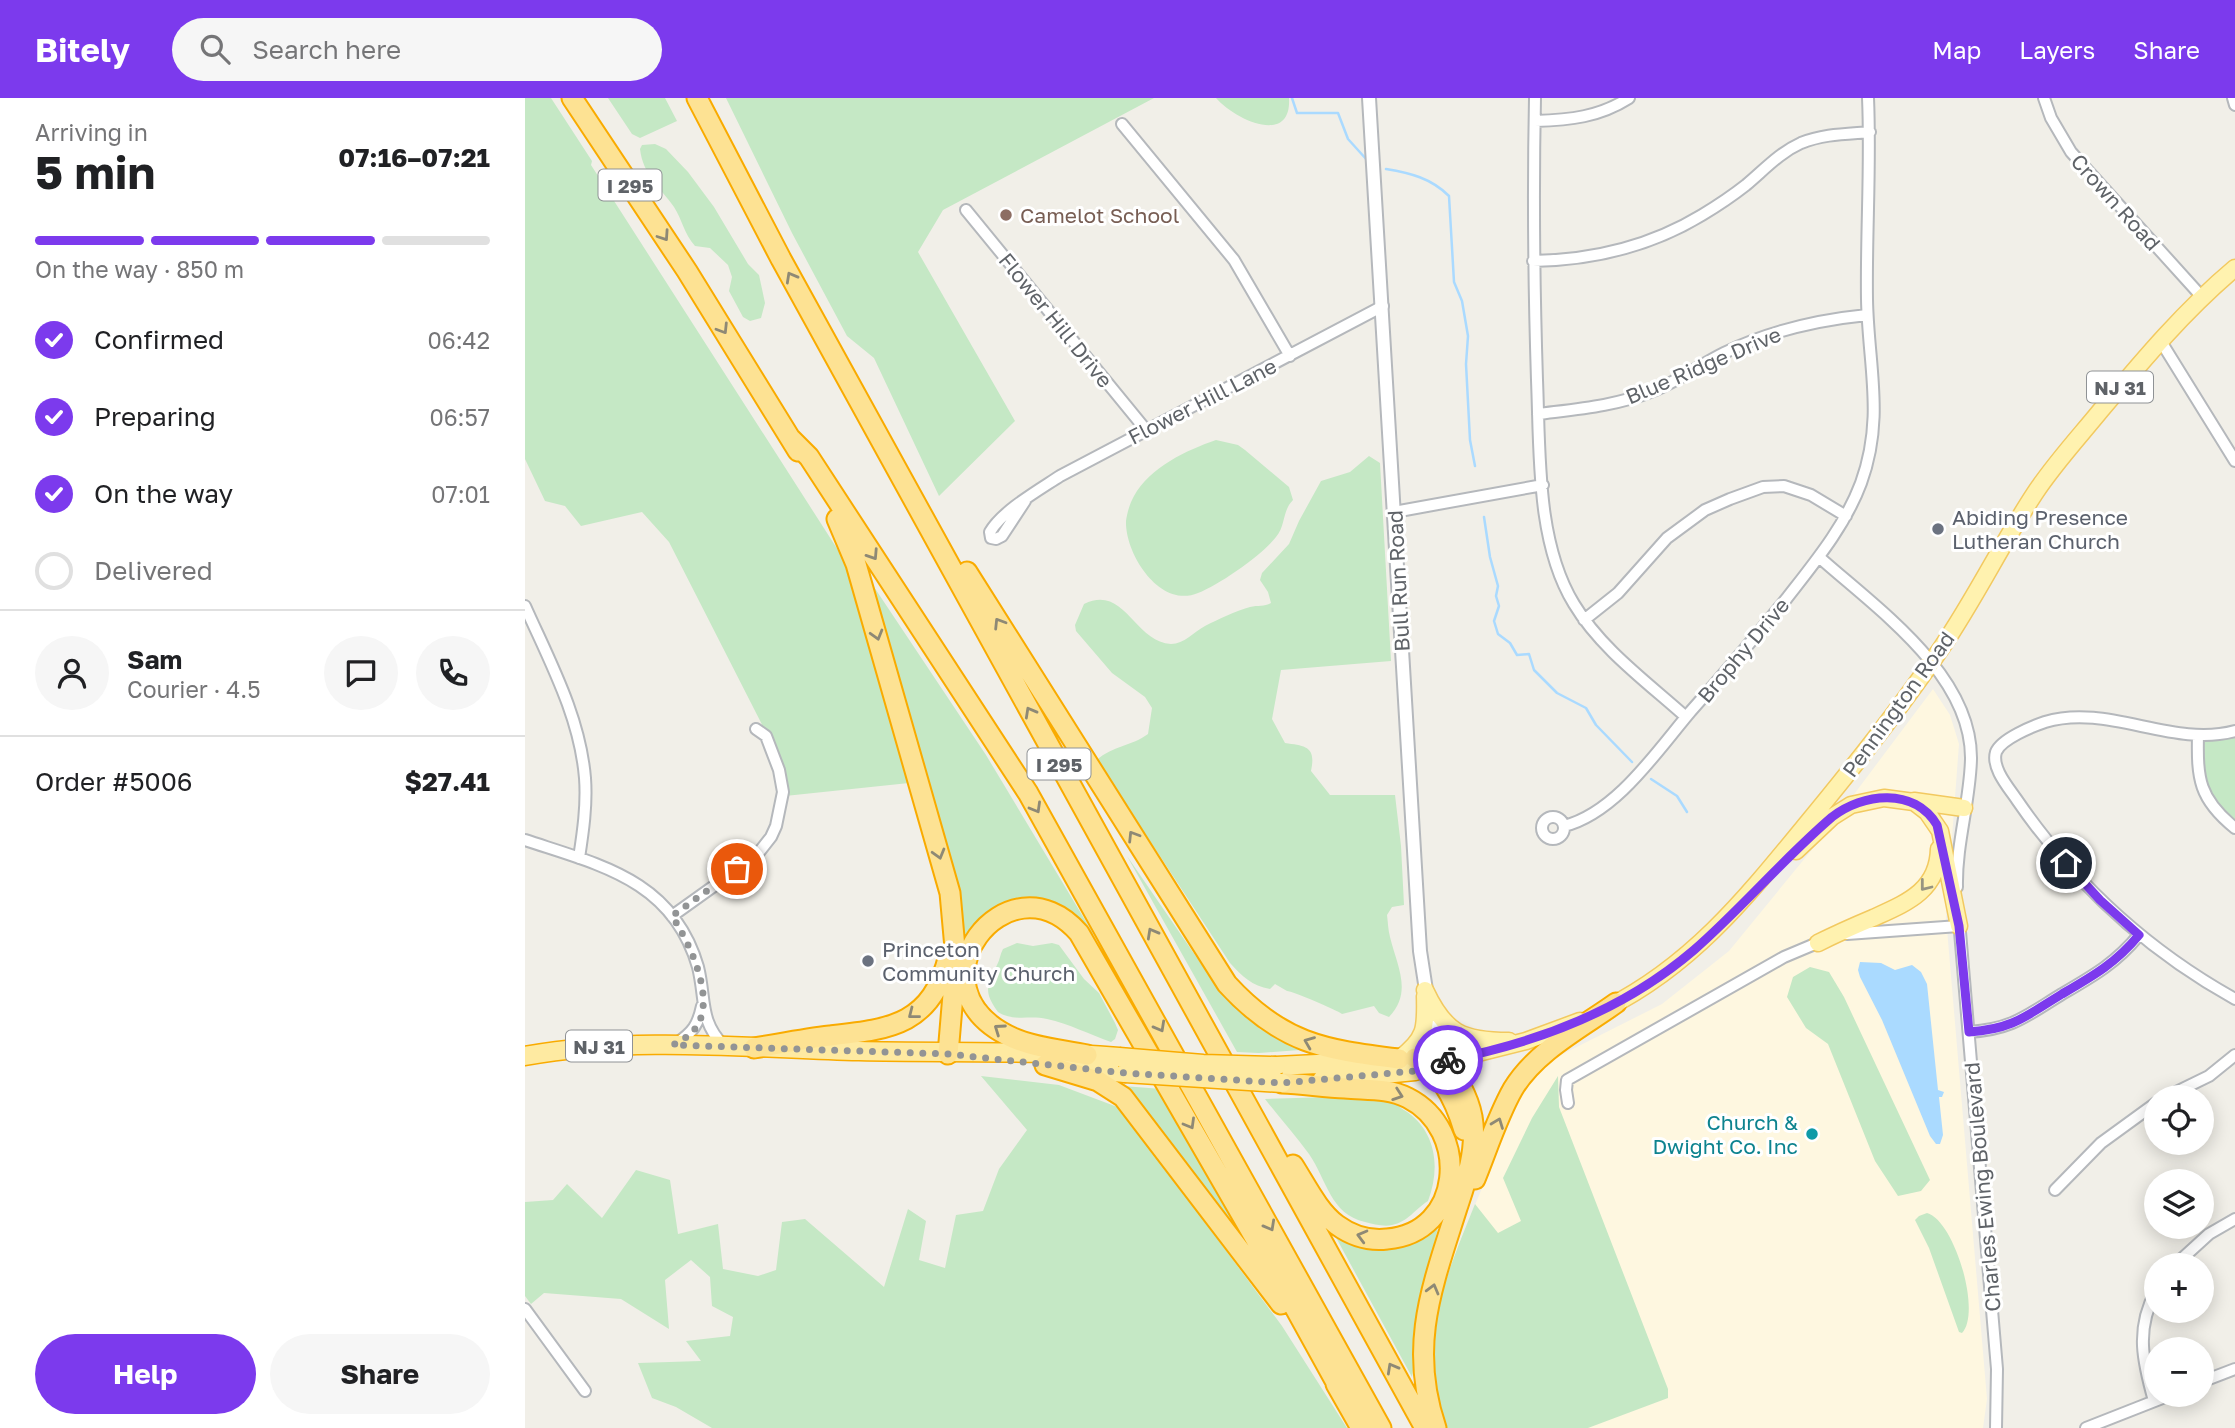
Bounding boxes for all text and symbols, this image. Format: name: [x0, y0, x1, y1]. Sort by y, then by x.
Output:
search box: [172, 18, 662, 81]
text: Bitely: [35, 30, 130, 69]
icon: search: [196, 30, 234, 68]
text: Search here: [252, 34, 401, 65]
text: Map: [1932, 35, 1981, 64]
text: Layers: [2019, 35, 2095, 64]
text: Share: [2133, 35, 2200, 64]
text: Arriving in: [35, 118, 148, 146]
text: 07:16–07:21: [338, 142, 490, 173]
text: 5 min: [35, 144, 155, 199]
street label: Crown Road: [2066, 148, 2166, 256]
road number: I 295: [599, 170, 661, 200]
place label: Camelot School: [1020, 202, 1179, 228]
marker: Camelot School: [998, 207, 1014, 223]
one-way arrow: [656, 229, 669, 242]
street label: Flower Hill Drive: [994, 247, 1118, 393]
text: On the way · 850 m: [35, 255, 244, 283]
one-way arrow: [786, 272, 799, 284]
icon: check: [35, 321, 73, 359]
one-way arrow: [715, 321, 728, 334]
street label: Blue Ridge Drive: [1621, 321, 1785, 409]
text: Confirmed: [94, 324, 224, 355]
text: 06:42: [428, 326, 490, 354]
street label: Flower Hill Lane: [1123, 352, 1281, 450]
road number: NJ 31: [2087, 372, 2153, 402]
icon: check: [35, 398, 73, 436]
text: Preparing: [94, 401, 216, 432]
text: 06:57: [429, 403, 490, 431]
icon: check: [35, 475, 73, 513]
text: On the way: [94, 478, 233, 509]
text: 07:01: [431, 480, 490, 508]
place label: Abiding Presence Lutheran Church: [1952, 504, 2128, 554]
street label: Bull Run Road: [1381, 510, 1415, 652]
marker: Abiding Presence Lutheran Church: [1930, 521, 1946, 537]
one-way arrow: [865, 547, 878, 560]
text: Delivered: [94, 555, 213, 586]
street label: Brophy Drive: [1692, 592, 1794, 708]
one-way arrow: [994, 618, 1007, 631]
street label: Pennington Road: [1836, 626, 1960, 782]
one-way arrow: [869, 629, 883, 641]
button: person: [35, 636, 109, 710]
button: chat: [324, 636, 398, 710]
button: phone: [416, 636, 490, 710]
text: Sam: [127, 644, 182, 675]
text: Courier · 4.5: [127, 675, 260, 703]
one-way arrow: [1025, 707, 1038, 720]
road number: I 295: [1028, 748, 1091, 779]
text: Order #5006: [35, 766, 193, 797]
text: $27.41: [405, 766, 490, 797]
one-way arrow: [1028, 800, 1041, 813]
one-way arrow: [1128, 831, 1141, 844]
pin: [2036, 833, 2096, 893]
pin: [707, 839, 767, 899]
icon: home: [2047, 844, 2085, 882]
one-way arrow: [931, 848, 946, 860]
icon: bag: [718, 850, 756, 888]
one-way arrow: [1921, 879, 1934, 891]
one-way arrow: [1147, 928, 1160, 941]
place label: Princeton Community Church: [882, 936, 1075, 986]
marker: Princeton Community Church: [860, 953, 876, 969]
one-way arrow: [908, 1005, 921, 1018]
one-way arrow: [1152, 1020, 1165, 1032]
one-way arrow: [994, 1025, 1007, 1037]
courier: [1413, 1025, 1483, 1095]
road number: NJ 31: [566, 1030, 632, 1062]
one-way arrow: [1303, 1037, 1315, 1051]
icon: bike: [1429, 1041, 1467, 1079]
street label: Charles Ewing Boulevard: [1958, 1061, 2006, 1313]
map controls: [2144, 1085, 2214, 1407]
button: locate: [2144, 1085, 2214, 1155]
one-way arrow: [1391, 1087, 1403, 1101]
place label: Church & Dwight Co. Inc: [1652, 1109, 1798, 1159]
one-way arrow: [1182, 1116, 1195, 1129]
one-way arrow: [1489, 1118, 1503, 1130]
marker: Church & Dwight Co. Inc: [1804, 1126, 1820, 1142]
button: layers: [2144, 1169, 2214, 1239]
one-way arrow: [1262, 1219, 1275, 1231]
one-way arrow: [1356, 1230, 1368, 1245]
button: +: [2144, 1253, 2214, 1323]
one-way arrow: [1425, 1283, 1439, 1295]
button: Help: [35, 1334, 256, 1414]
button: Share: [270, 1334, 490, 1414]
button: −: [2144, 1337, 2214, 1407]
one-way arrow: [1387, 1363, 1400, 1376]

